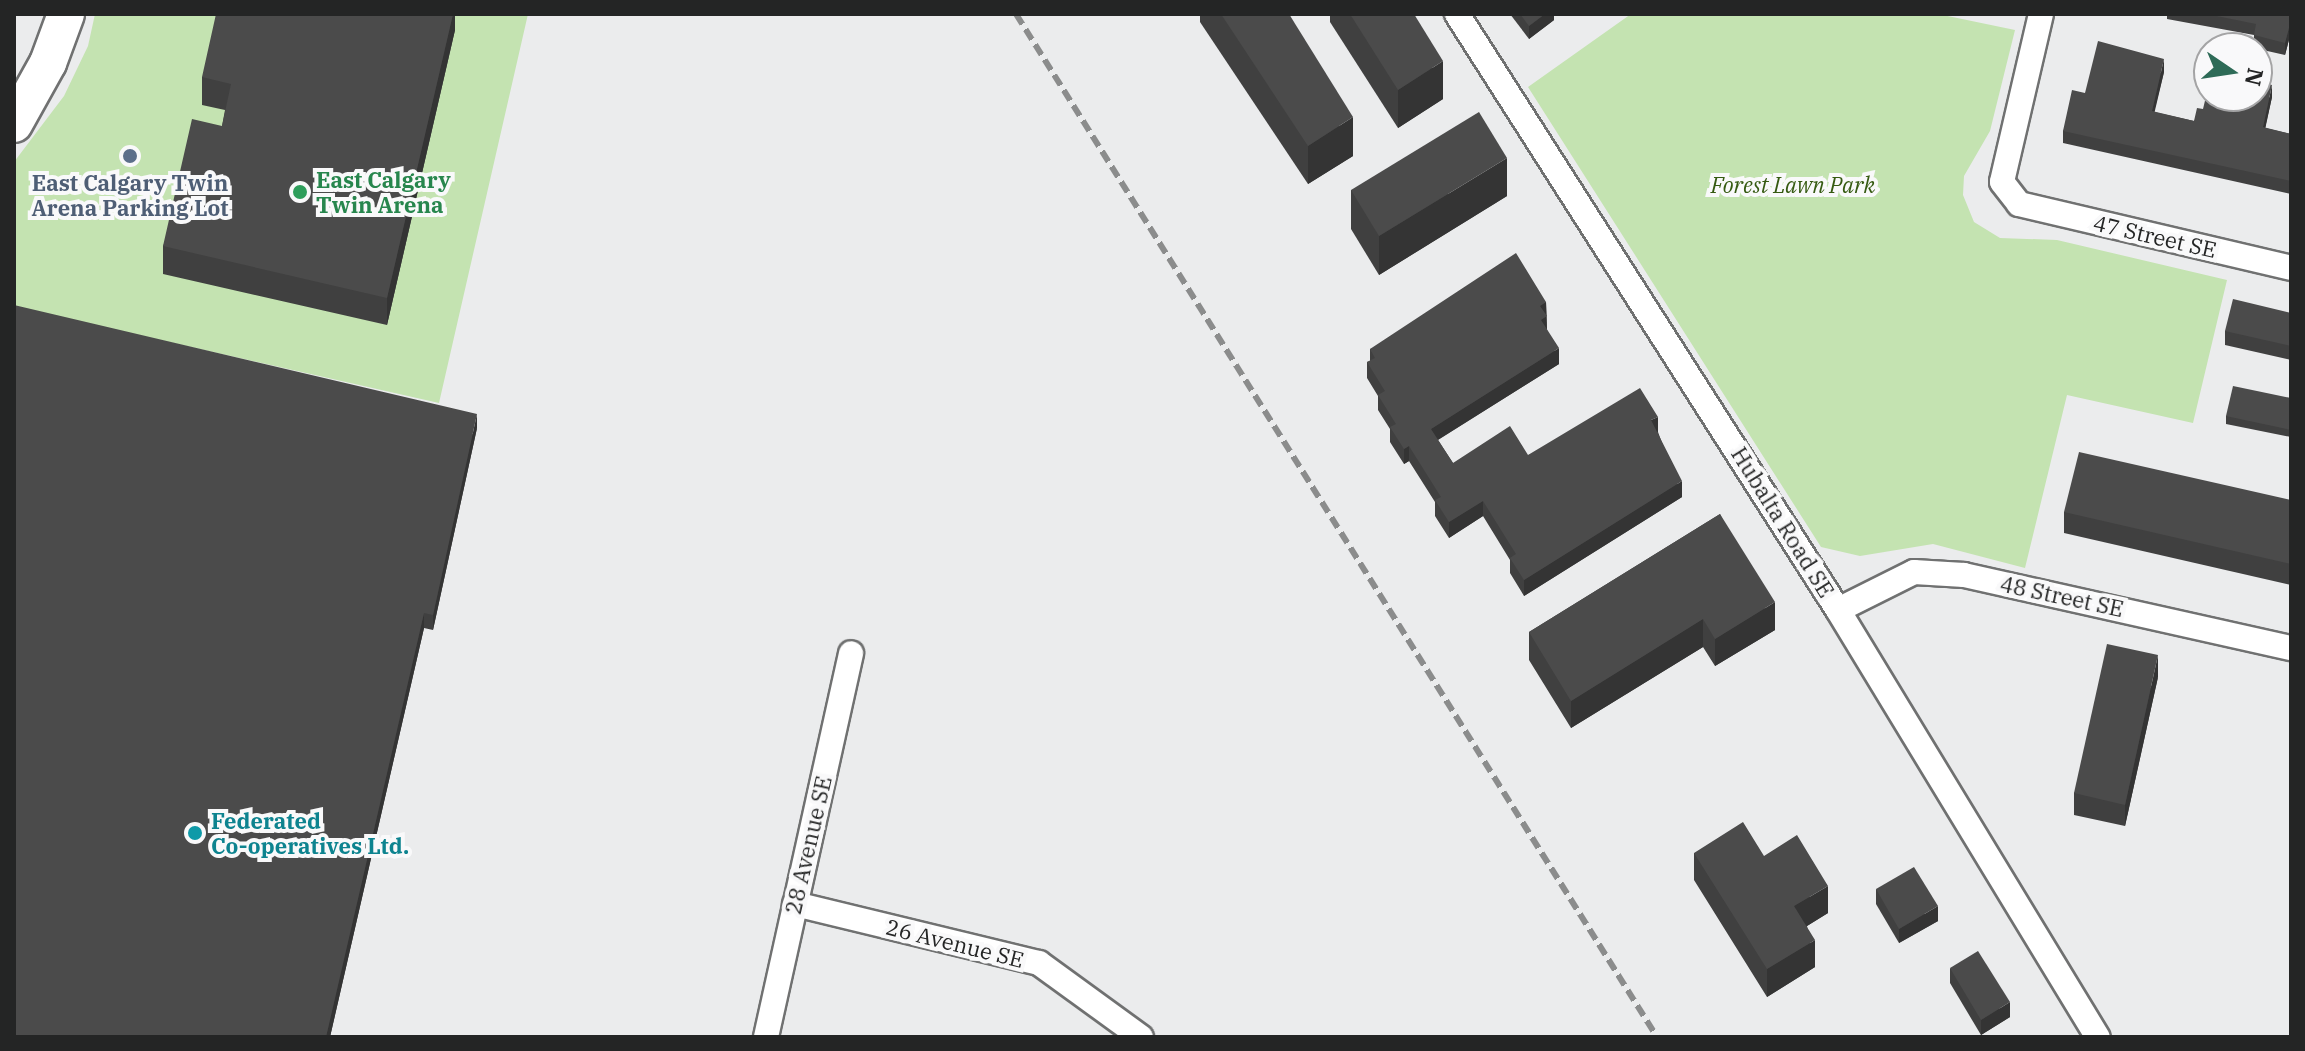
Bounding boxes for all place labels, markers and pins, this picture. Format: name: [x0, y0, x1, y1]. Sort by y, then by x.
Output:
marker: East Calgary Twin Arena Parking Lot: [121, 147, 139, 165]
place label: East Calgary Twin Arena: [316, 166, 451, 218]
place label: East Calgary Twin Arena Parking Lot: [31, 169, 229, 220]
marker: East Calgary Twin Arena: [291, 183, 309, 201]
place label: Federated Co-operatives Ltd.: [211, 807, 409, 858]
marker: Federated Co-operatives Ltd.: [186, 824, 204, 842]

